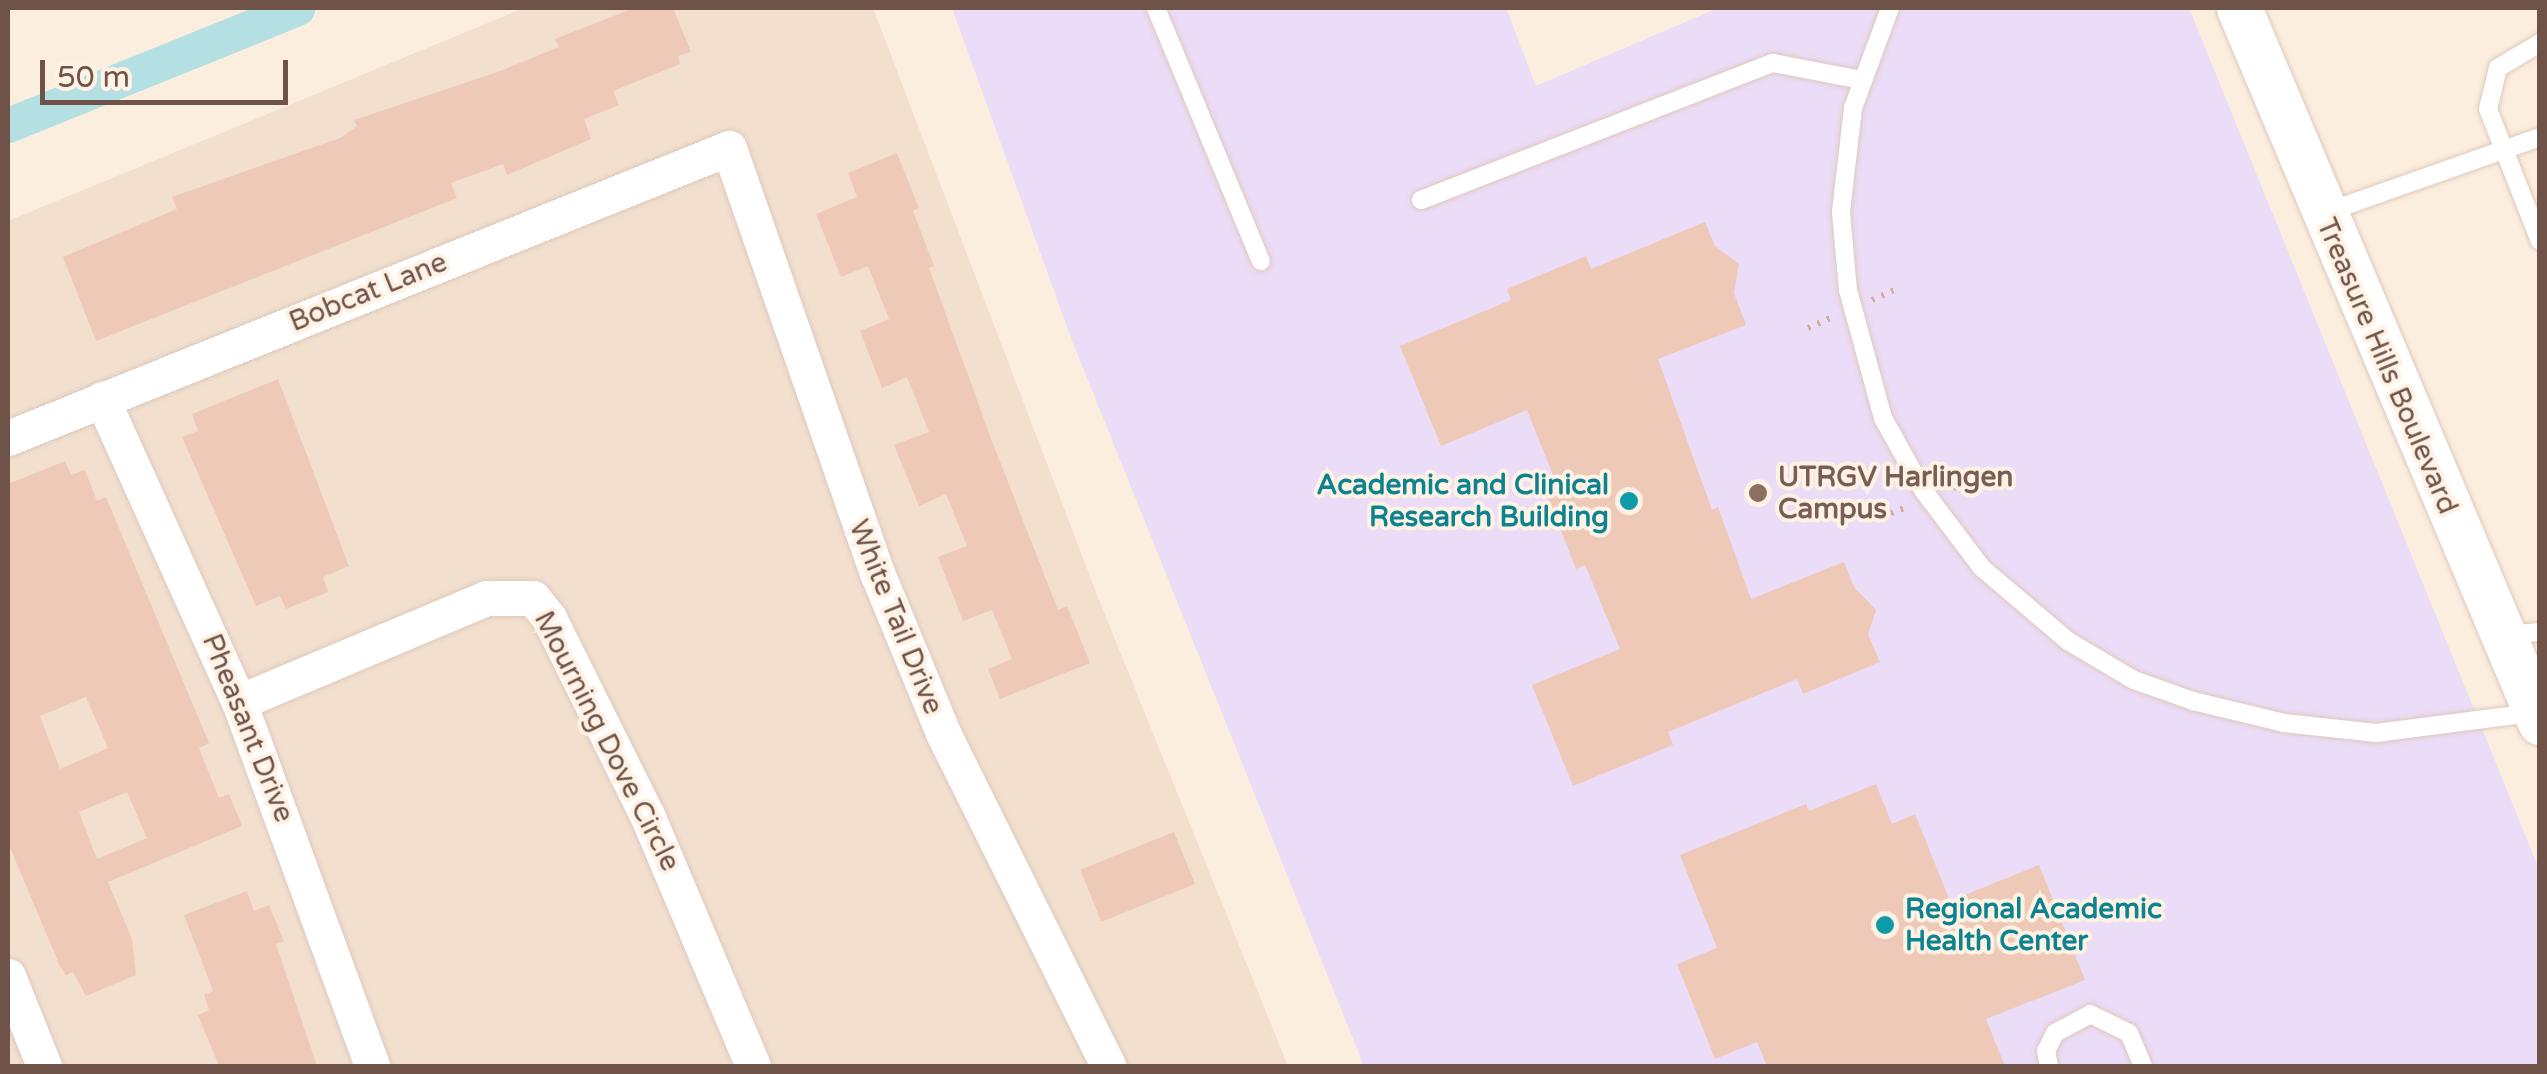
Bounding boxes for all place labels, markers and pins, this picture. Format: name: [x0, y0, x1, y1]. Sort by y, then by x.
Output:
place label: UTRGV Harlingen Campus: [1778, 460, 2013, 526]
place label: Academic and Clinical Research Building: [1317, 468, 1609, 534]
marker: UTRGV Harlingen Campus: [1747, 482, 1769, 504]
marker: Academic and Clinical Research Building: [1618, 490, 1640, 512]
place label: Regional Academic Health Center: [1905, 892, 2162, 958]
marker: Regional Academic Health Center: [1874, 914, 1896, 936]

